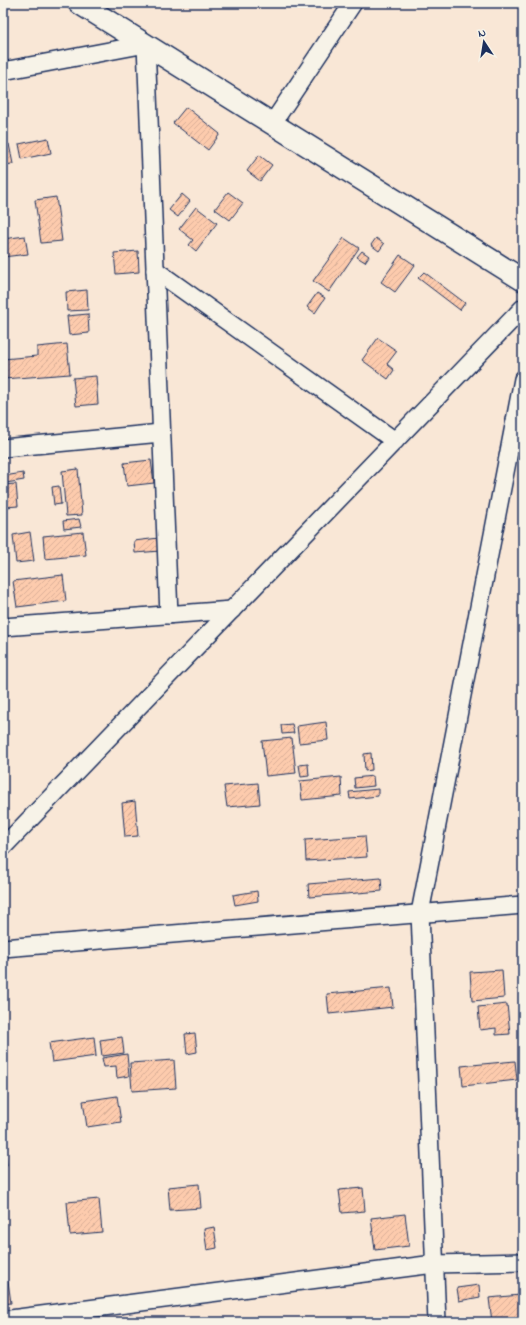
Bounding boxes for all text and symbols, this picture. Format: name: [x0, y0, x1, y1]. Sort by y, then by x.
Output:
north arrow: [464, 22, 504, 62]
text: N: [477, 25, 487, 42]

